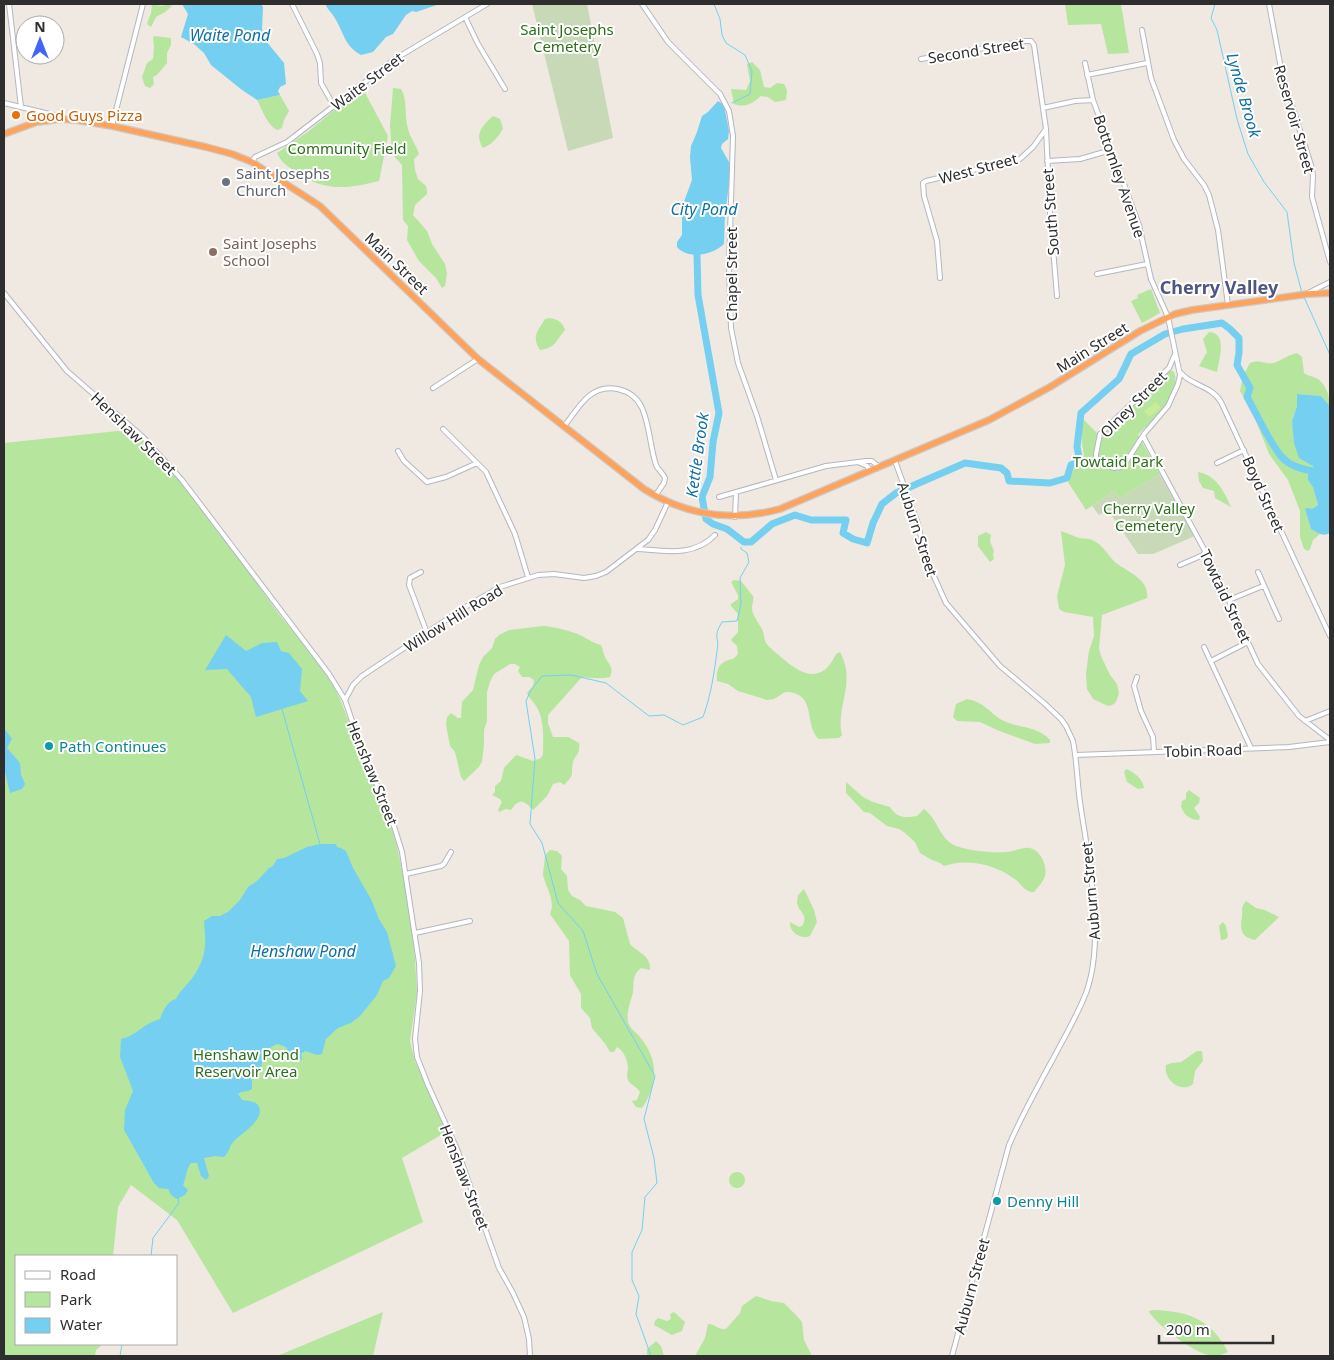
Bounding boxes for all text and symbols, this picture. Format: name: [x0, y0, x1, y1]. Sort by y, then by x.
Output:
north arrow: [15, 15, 65, 65]
text: N: [34, 17, 46, 36]
park label: Saint Josephs Cemetery: [520, 19, 614, 56]
water label: Waite Pond: [190, 24, 271, 46]
street label: Second Street: [926, 32, 1026, 67]
street label: Waite Street: [327, 47, 408, 115]
water label: Lynde Brook: [1221, 50, 1267, 141]
street label: Reservoir Street: [1270, 62, 1320, 176]
place label: Good Guys Pizza: [26, 105, 143, 125]
marker: Good Guys Pizza: [10, 109, 22, 121]
street label: Bottomley Avenue: [1090, 112, 1150, 240]
park label: Community Field: [287, 138, 407, 158]
street label: West Street: [937, 148, 1020, 188]
place label: Saint Josephs Church: [236, 163, 330, 200]
street label: South Street: [1037, 167, 1063, 256]
marker: Saint Josephs Church: [220, 176, 232, 188]
water label: City Pond: [670, 198, 738, 220]
street label: Chapel Street: [721, 226, 741, 321]
street label: Main Street: [361, 228, 433, 299]
place label: Saint Josephs School: [223, 233, 317, 270]
marker: Saint Josephs School: [207, 246, 219, 258]
district label: Cherry Valley: [1160, 275, 1279, 299]
street label: Main Street: [1052, 317, 1132, 377]
street label: Olney Street: [1095, 366, 1171, 442]
street label: Henshaw Street: [87, 387, 181, 479]
water label: Kettle Brook: [680, 410, 714, 499]
park label: Towtaid Park: [1073, 451, 1163, 471]
street label: Boyd Street: [1238, 453, 1290, 536]
street label: Auburn Street: [893, 479, 943, 580]
park label: Cherry Valley Cemetery: [1103, 498, 1195, 535]
street label: Towtaid Street: [1196, 546, 1257, 646]
street label: Willow Hill Road: [400, 580, 506, 656]
street label: Henshaw Street: [343, 718, 403, 829]
place label: Path Continues: [59, 736, 166, 756]
street label: Tobin Road: [1163, 739, 1243, 761]
marker: Path Continues: [43, 740, 55, 752]
street label: Auburn Street: [1076, 840, 1104, 941]
water label: Henshaw Pond: [250, 940, 357, 962]
park label: Henshaw Pond Reservoir Area: [193, 1044, 299, 1081]
street label: Henshaw Street: [436, 1121, 494, 1233]
place label: Denny Hill: [1007, 1191, 1079, 1211]
marker: Denny Hill: [991, 1195, 1003, 1207]
street label: Auburn Street: [949, 1235, 994, 1336]
legend: [15, 1255, 178, 1345]
text: Road: [60, 1264, 96, 1284]
text: Park: [60, 1289, 92, 1309]
scale bar: [1159, 1312, 1273, 1344]
text: Water: [60, 1314, 102, 1334]
text: 200 m: [1166, 1319, 1210, 1339]

